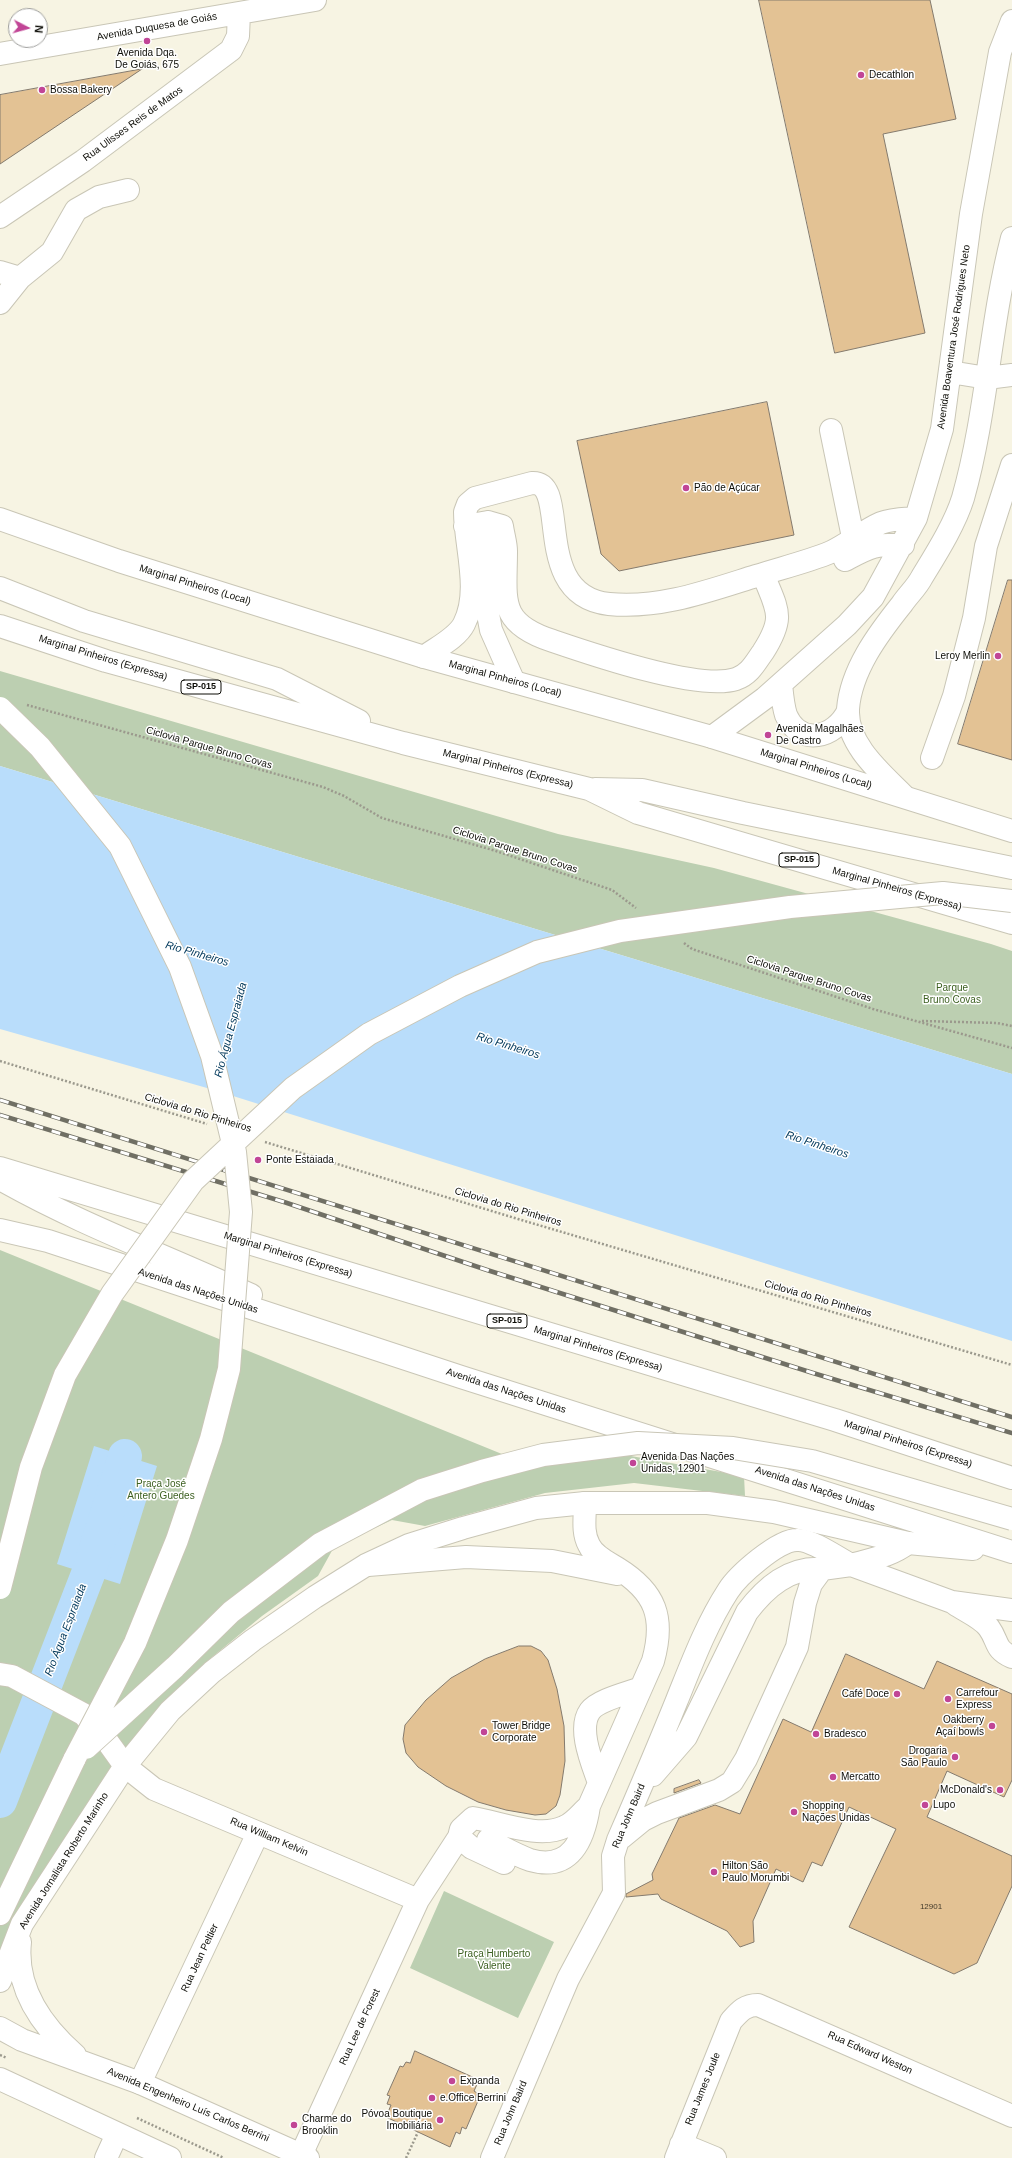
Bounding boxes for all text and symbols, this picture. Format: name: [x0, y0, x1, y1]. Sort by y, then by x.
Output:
north arrow: [8, 8, 48, 48]
street label: Avenida Duquesa de Goiás: [96, 11, 218, 43]
text: N: [33, 25, 45, 34]
marker: Avenida Dqa. De Goiás, 675: [142, 36, 152, 46]
place label: Avenida Dqa. De Goiás, 675: [115, 47, 179, 70]
place label: Decathlon: [869, 69, 914, 81]
marker: Decathlon: [856, 70, 866, 80]
place label: Bossa Bakery: [50, 84, 112, 96]
street label: Rua Ulisses Reis de Matos: [81, 84, 185, 164]
marker: Bossa Bakery: [37, 85, 47, 95]
street label: Avenida Boaventura José Rodrigues Neto: [935, 244, 973, 430]
place label: Pão de Açúcar: [694, 482, 760, 494]
marker: Pão de Açúcar: [681, 483, 691, 493]
street label: Marginal Pinheiros (Local): [138, 562, 252, 608]
street label: Marginal Pinheiros (Expressa): [37, 633, 169, 683]
place label: Leroy Merlin: [935, 650, 990, 662]
marker: Leroy Merlin: [993, 651, 1003, 661]
street label: Marginal Pinheiros (Local): [447, 658, 563, 700]
road number: SP-015: [181, 680, 221, 694]
place label: Avenida Magalhães De Castro: [776, 723, 864, 746]
street label: Ciclovia Parque Bruno Covas: [145, 724, 273, 772]
marker: Avenida Magalhães De Castro: [763, 730, 773, 740]
street label: Marginal Pinheiros (Local): [759, 746, 873, 792]
street label: Marginal Pinheiros (Expressa): [442, 747, 574, 791]
street label: Ciclovia Parque Bruno Covas: [451, 824, 579, 876]
road number: SP-015: [779, 853, 819, 867]
street label: Marginal Pinheiros (Expressa): [831, 865, 963, 913]
water label: Rio Pinheiros: [164, 939, 230, 969]
street label: Ciclovia Parque Bruno Covas: [745, 953, 873, 1005]
water label: Rio Água Espraiada: [212, 981, 250, 1079]
park label: Parque Bruno Covas: [923, 982, 981, 1006]
water label: Rio Pinheiros: [475, 1030, 541, 1062]
street label: Ciclovia do Rio Pinheiros: [143, 1091, 253, 1135]
water label: Rio Pinheiros: [784, 1129, 850, 1161]
place label: Ponte Estaiada: [266, 1154, 334, 1166]
marker: Ponte Estaiada: [253, 1155, 263, 1165]
street label: Ciclovia do Rio Pinheiros: [453, 1185, 563, 1229]
street label: Marginal Pinheiros (Expressa): [222, 1230, 354, 1280]
street label: Avenida das Nações Unidas: [136, 1266, 260, 1316]
street label: Ciclovia do Rio Pinheiros: [763, 1278, 873, 1320]
road number: SP-015: [487, 1314, 527, 1328]
street label: Marginal Pinheiros (Expressa): [532, 1324, 664, 1374]
street label: Avenida das Nações Unidas: [444, 1366, 568, 1416]
street label: Marginal Pinheiros (Expressa): [842, 1418, 974, 1470]
place label: Avenida Das Nações Unidas, 12901: [641, 1451, 734, 1474]
marker: Avenida Das Nações Unidas, 12901: [628, 1458, 638, 1468]
street label: Avenida das Nações Unidas: [753, 1464, 877, 1514]
park label: Praça José Antero Guedes: [127, 1478, 195, 1502]
water label: Rio Água Espraiada: [42, 1582, 90, 1678]
place label: Carrefour Express: [956, 1687, 998, 1710]
place label: Café Doce: [842, 1688, 889, 1700]
marker: Café Doce: [892, 1689, 902, 1699]
marker: Carrefour Express: [943, 1694, 953, 1704]
place label: Oakberry Açaí bowls: [936, 1714, 984, 1738]
place label: Tower Bridge Corporate: [492, 1720, 550, 1744]
marker: Oakberry Açaí bowls: [987, 1721, 997, 1731]
marker: Tower Bridge Corporate: [479, 1727, 489, 1737]
place label: Bradesco: [824, 1728, 866, 1740]
marker: Bradesco: [811, 1729, 821, 1739]
place label: Drogaria São Paulo: [901, 1745, 947, 1768]
marker: Drogaria São Paulo: [950, 1752, 960, 1762]
place label: Mercatto: [841, 1771, 880, 1783]
marker: Mercatto: [828, 1772, 838, 1782]
street label: Rua John Baird: [610, 1782, 648, 1850]
place label: McDonald's: [940, 1784, 992, 1796]
marker: McDonald's: [995, 1785, 1005, 1795]
street label: Avenida Jornalista Roberto Marinho: [17, 1790, 111, 1932]
place label: Lupo: [933, 1799, 955, 1811]
place label: Shopping Nações Unidas: [802, 1800, 870, 1824]
marker: Lupo: [920, 1800, 930, 1810]
marker: Shopping Nações Unidas: [789, 1807, 799, 1817]
street label: Rua William Kelvin: [228, 1815, 310, 1859]
place label: Hilton São Paulo Morumbi: [722, 1860, 789, 1884]
marker: Hilton São Paulo Morumbi: [709, 1867, 719, 1877]
house number: 12901: [920, 1902, 942, 1912]
street label: Rua Jean Peltier: [179, 1922, 221, 1994]
park label: Praça Humberto Valente: [458, 1948, 530, 1972]
street label: Rua Lee de Forest: [337, 1987, 383, 2067]
street label: Rua Edward Weston: [826, 2029, 914, 2077]
street label: Rua James Joule: [683, 2051, 723, 2127]
street label: Avenida Engenheiro Luís Carlos Berrini: [105, 2065, 271, 2145]
place label: Expanda: [460, 2075, 499, 2087]
marker: Expanda: [447, 2076, 457, 2086]
street label: Rua John Baird: [492, 2079, 530, 2147]
place label: e.Office Berrini: [440, 2092, 506, 2104]
marker: e.Office Berrini: [427, 2093, 437, 2103]
place label: Póvoa Boutique Imobiliária: [361, 2108, 432, 2132]
place label: Charme do Brooklin: [302, 2113, 351, 2136]
marker: Póvoa Boutique Imobiliária: [435, 2115, 445, 2125]
marker: Charme do Brooklin: [289, 2120, 299, 2130]

